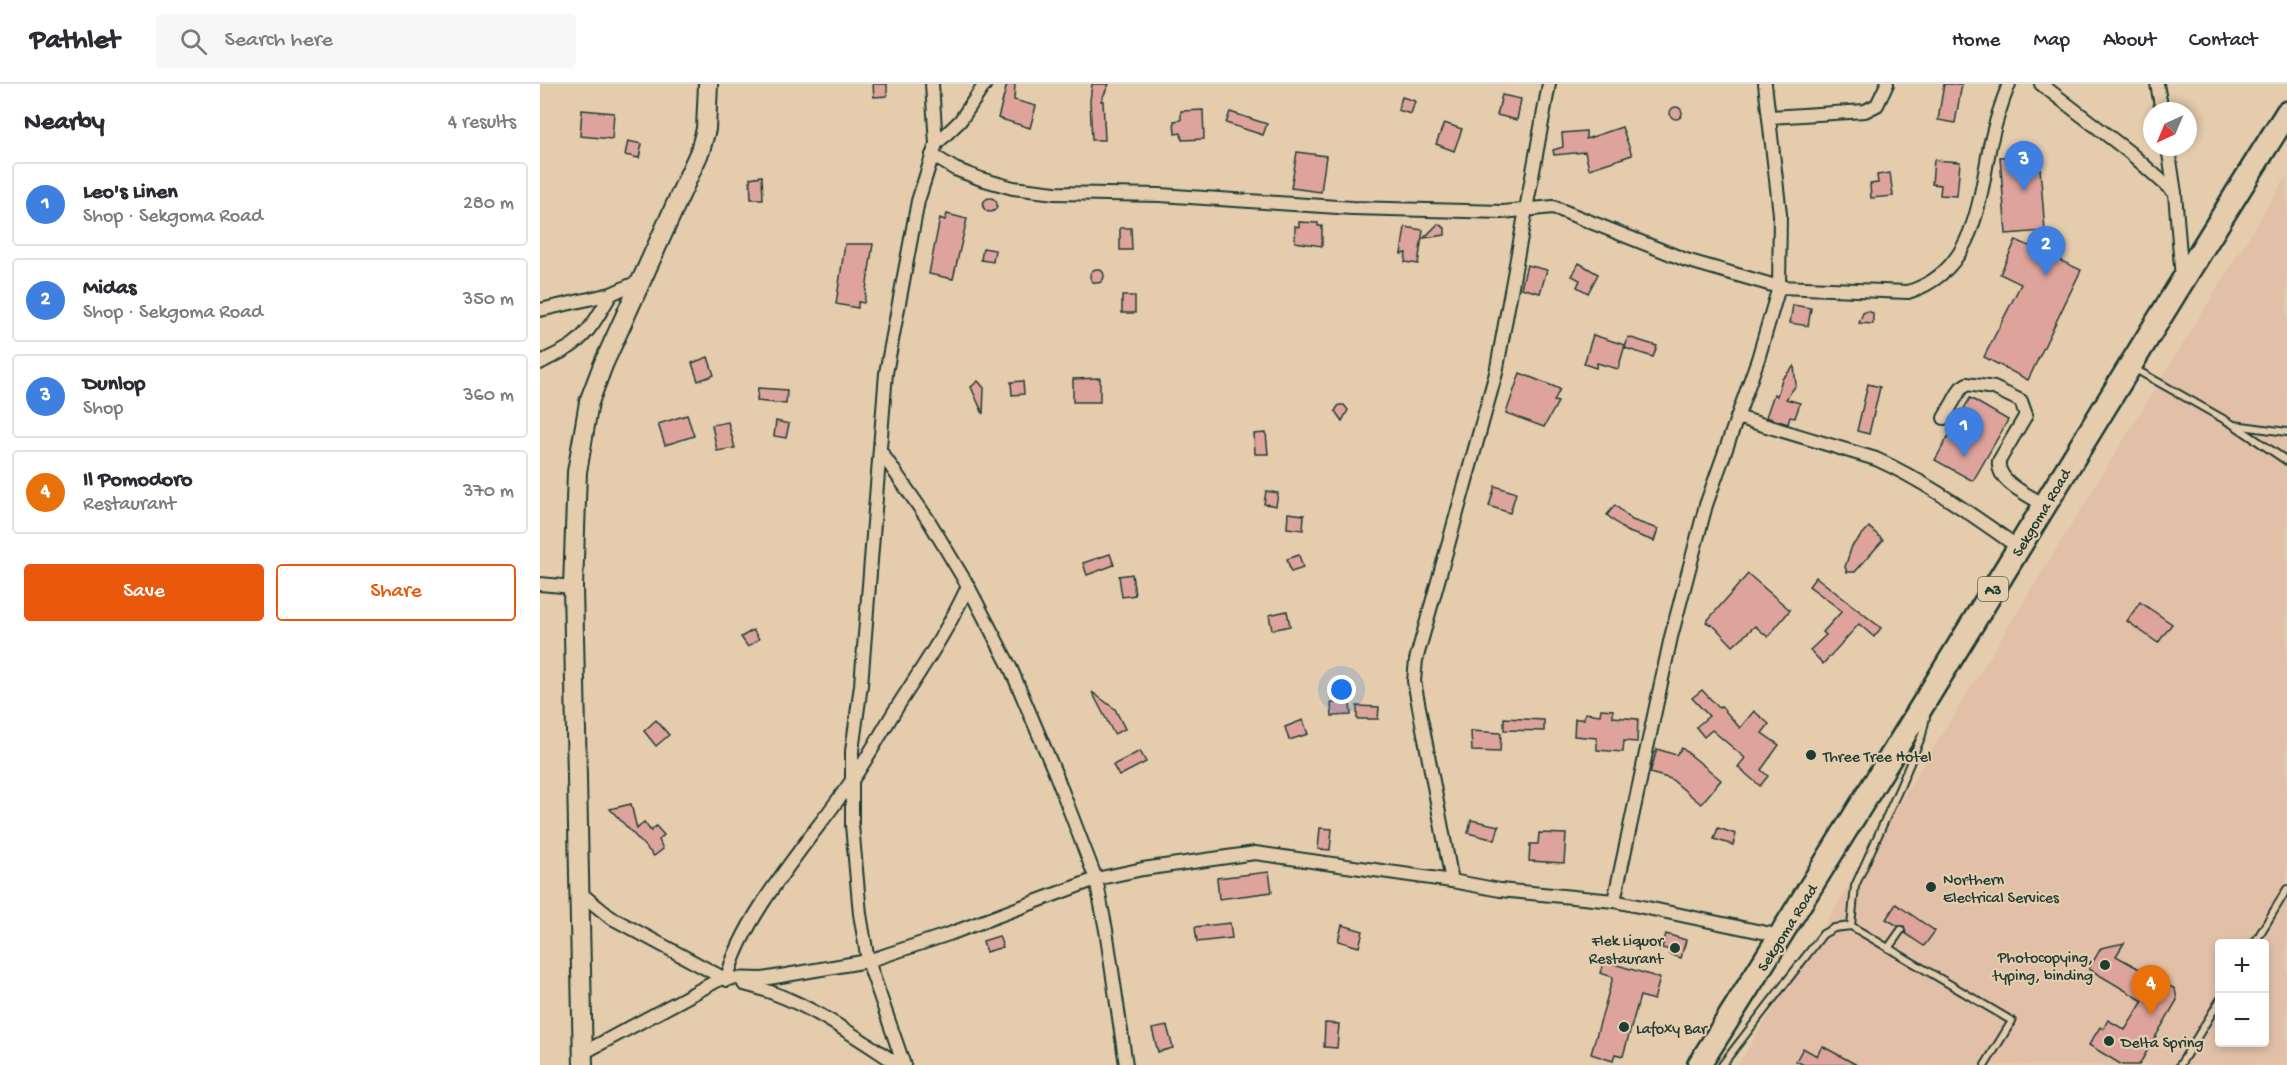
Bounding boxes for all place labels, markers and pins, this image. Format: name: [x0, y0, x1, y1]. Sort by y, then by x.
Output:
pin: 3: [2004, 141, 2044, 191]
pin: 2: [2026, 226, 2066, 276]
pin: 1: [1944, 408, 1984, 457]
marker: Three Tree Hotel: [1804, 748, 1818, 762]
place label: Three Tree Hotel: [1822, 749, 1932, 768]
place label: Northern Electrical Services: [1943, 872, 2060, 909]
marker: Northern Electrical Services: [1924, 880, 1938, 894]
place label: Flek Liquor Restaurant: [1589, 933, 1664, 970]
marker: Flek Liquor Restaurant: [1668, 941, 1682, 955]
place label: Photocopying, typing, binding: [1992, 950, 2093, 987]
marker: Photocopying, typing, binding: [2098, 958, 2112, 972]
pin: 4: [2132, 966, 2170, 1015]
marker: Lafoxy Bar: [1617, 1020, 1631, 1034]
place label: Lafoxy Bar: [1636, 1021, 1708, 1040]
marker: Delta Spring: [2102, 1034, 2116, 1048]
place label: Delta Spring: [2120, 1035, 2204, 1054]

